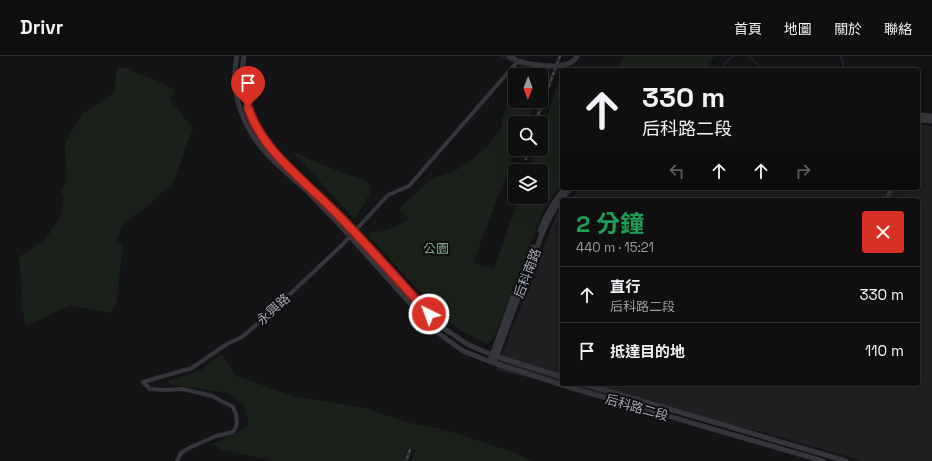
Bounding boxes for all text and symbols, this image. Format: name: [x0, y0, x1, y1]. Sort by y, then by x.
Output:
text: Drivr: [20, 15, 63, 40]
text: 首頁: [734, 20, 762, 38]
text: 地圖: [784, 20, 812, 38]
text: 關於: [834, 20, 862, 38]
text: 聯絡: [884, 20, 912, 38]
pin: [231, 66, 265, 107]
north arrow: [508, 68, 548, 108]
map controls: [508, 68, 548, 204]
icon: arrive: [237, 72, 259, 94]
text: 330 m: [642, 79, 725, 115]
icon: ahead: [576, 84, 628, 136]
button: search: [508, 116, 548, 156]
text: 后科路二段: [642, 117, 732, 140]
icon: left: [666, 160, 688, 182]
icon: ahead: [708, 160, 730, 182]
icon: ahead: [750, 160, 772, 182]
icon: right: [792, 160, 814, 182]
button: layers: [508, 164, 548, 204]
text: 2 分鐘: [576, 208, 644, 239]
button: close: [862, 211, 904, 253]
text: 440 m · 15:21: [576, 239, 654, 256]
park label: 公園: [423, 240, 449, 257]
street label: 后科南路: [510, 246, 545, 301]
text: 直行: [610, 277, 640, 296]
icon: ahead: [576, 284, 598, 306]
text: 330 m: [860, 285, 904, 304]
street label: 永興路: [253, 290, 294, 329]
position arrow: [408, 293, 450, 335]
text: 后科路二段: [610, 298, 675, 315]
icon: arrive: [576, 340, 598, 362]
text: 110 m: [865, 341, 904, 360]
text: 抵達目的地: [610, 342, 685, 361]
street label: 后科路二段: [603, 390, 670, 425]

